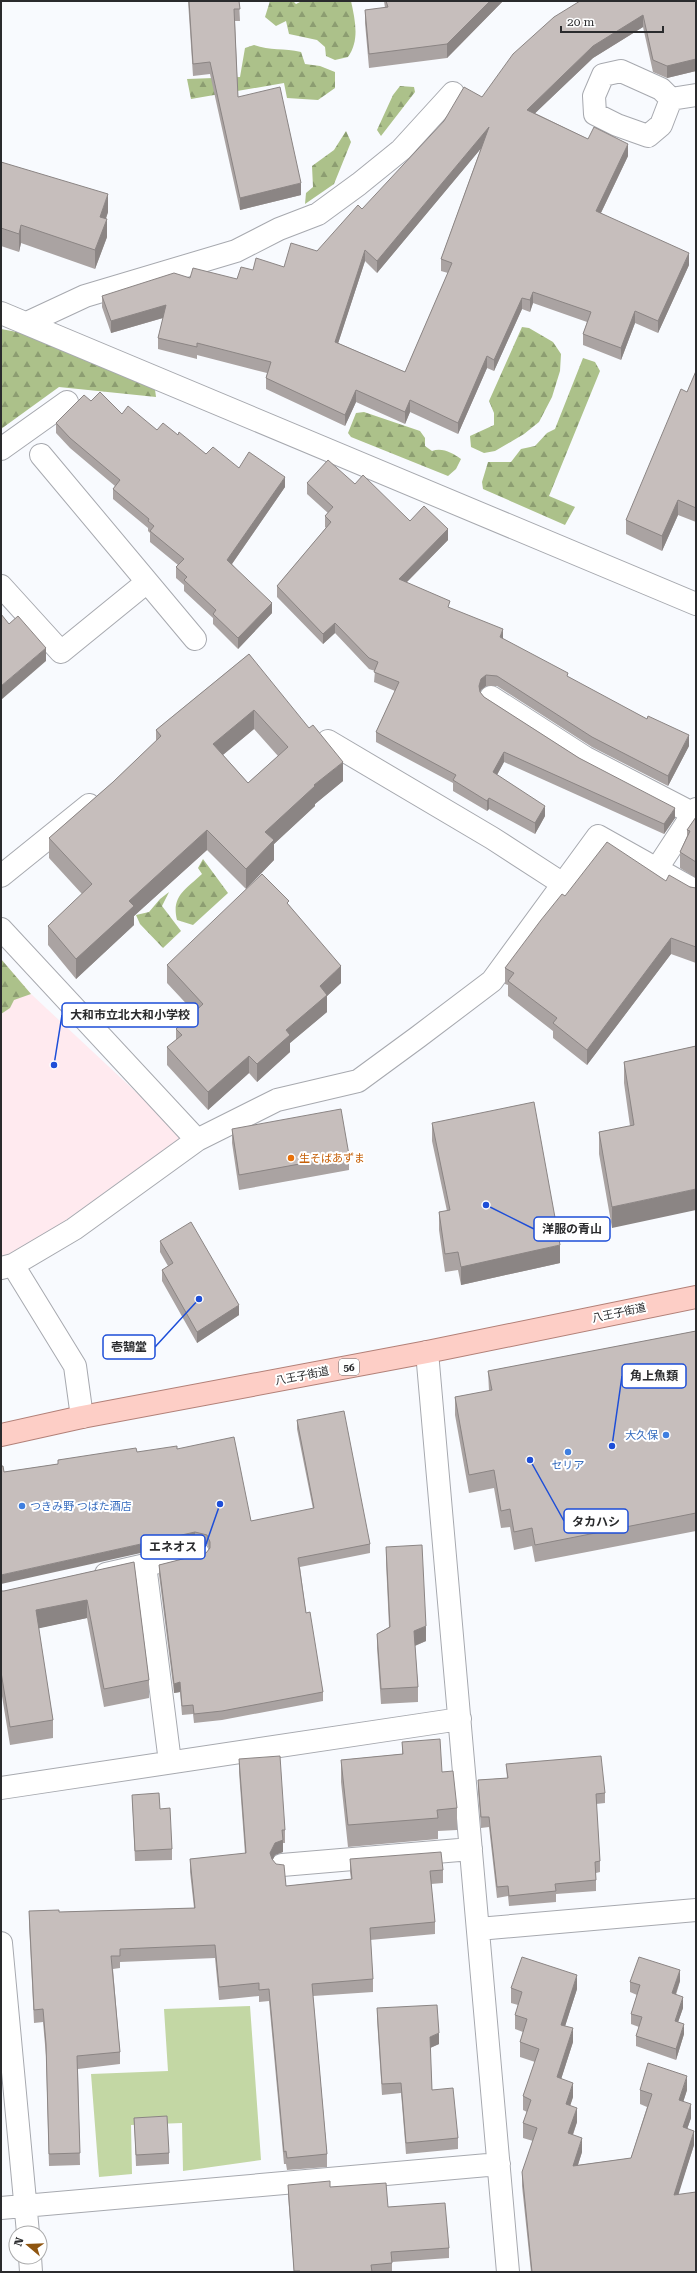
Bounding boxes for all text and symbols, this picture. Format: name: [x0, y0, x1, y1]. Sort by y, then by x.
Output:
scale bar: [561, 8, 663, 34]
text: 20 m: [567, 15, 594, 29]
callout: 大和市立北大和小学校: [62, 1003, 198, 1027]
text: 大和市立北大和小学校: [70, 1008, 190, 1022]
place label: 生そばあずま: [299, 1152, 365, 1165]
marker: 生そばあずま: [286, 1153, 296, 1163]
callout: 洋服の青山: [534, 1217, 610, 1241]
text: 洋服の青山: [542, 1222, 602, 1236]
street label: 八王子街道: [591, 1301, 647, 1325]
callout: 壱鵠堂: [103, 1335, 155, 1359]
text: 壱鵠堂: [111, 1340, 147, 1354]
road number: 56: [339, 1359, 359, 1375]
street label: 八王子街道: [274, 1364, 330, 1388]
callout: 角上魚類: [622, 1364, 686, 1388]
text: 角上魚類: [630, 1369, 679, 1383]
place label: 大久保: [625, 1429, 659, 1442]
marker: 大久保: [661, 1430, 671, 1440]
marker: セリア: [563, 1447, 573, 1457]
place label: セリア: [552, 1459, 585, 1472]
place label: つきみ野 つばた酒店: [30, 1500, 132, 1513]
marker: つきみ野 つばた酒店: [17, 1501, 27, 1511]
callout: タカハシ: [564, 1509, 628, 1533]
text: タカハシ: [572, 1515, 620, 1529]
callout: エネオス: [141, 1535, 205, 1559]
text: エネオス: [149, 1540, 197, 1554]
north arrow: [8, 2225, 48, 2265]
text: N: [11, 2235, 27, 2248]

